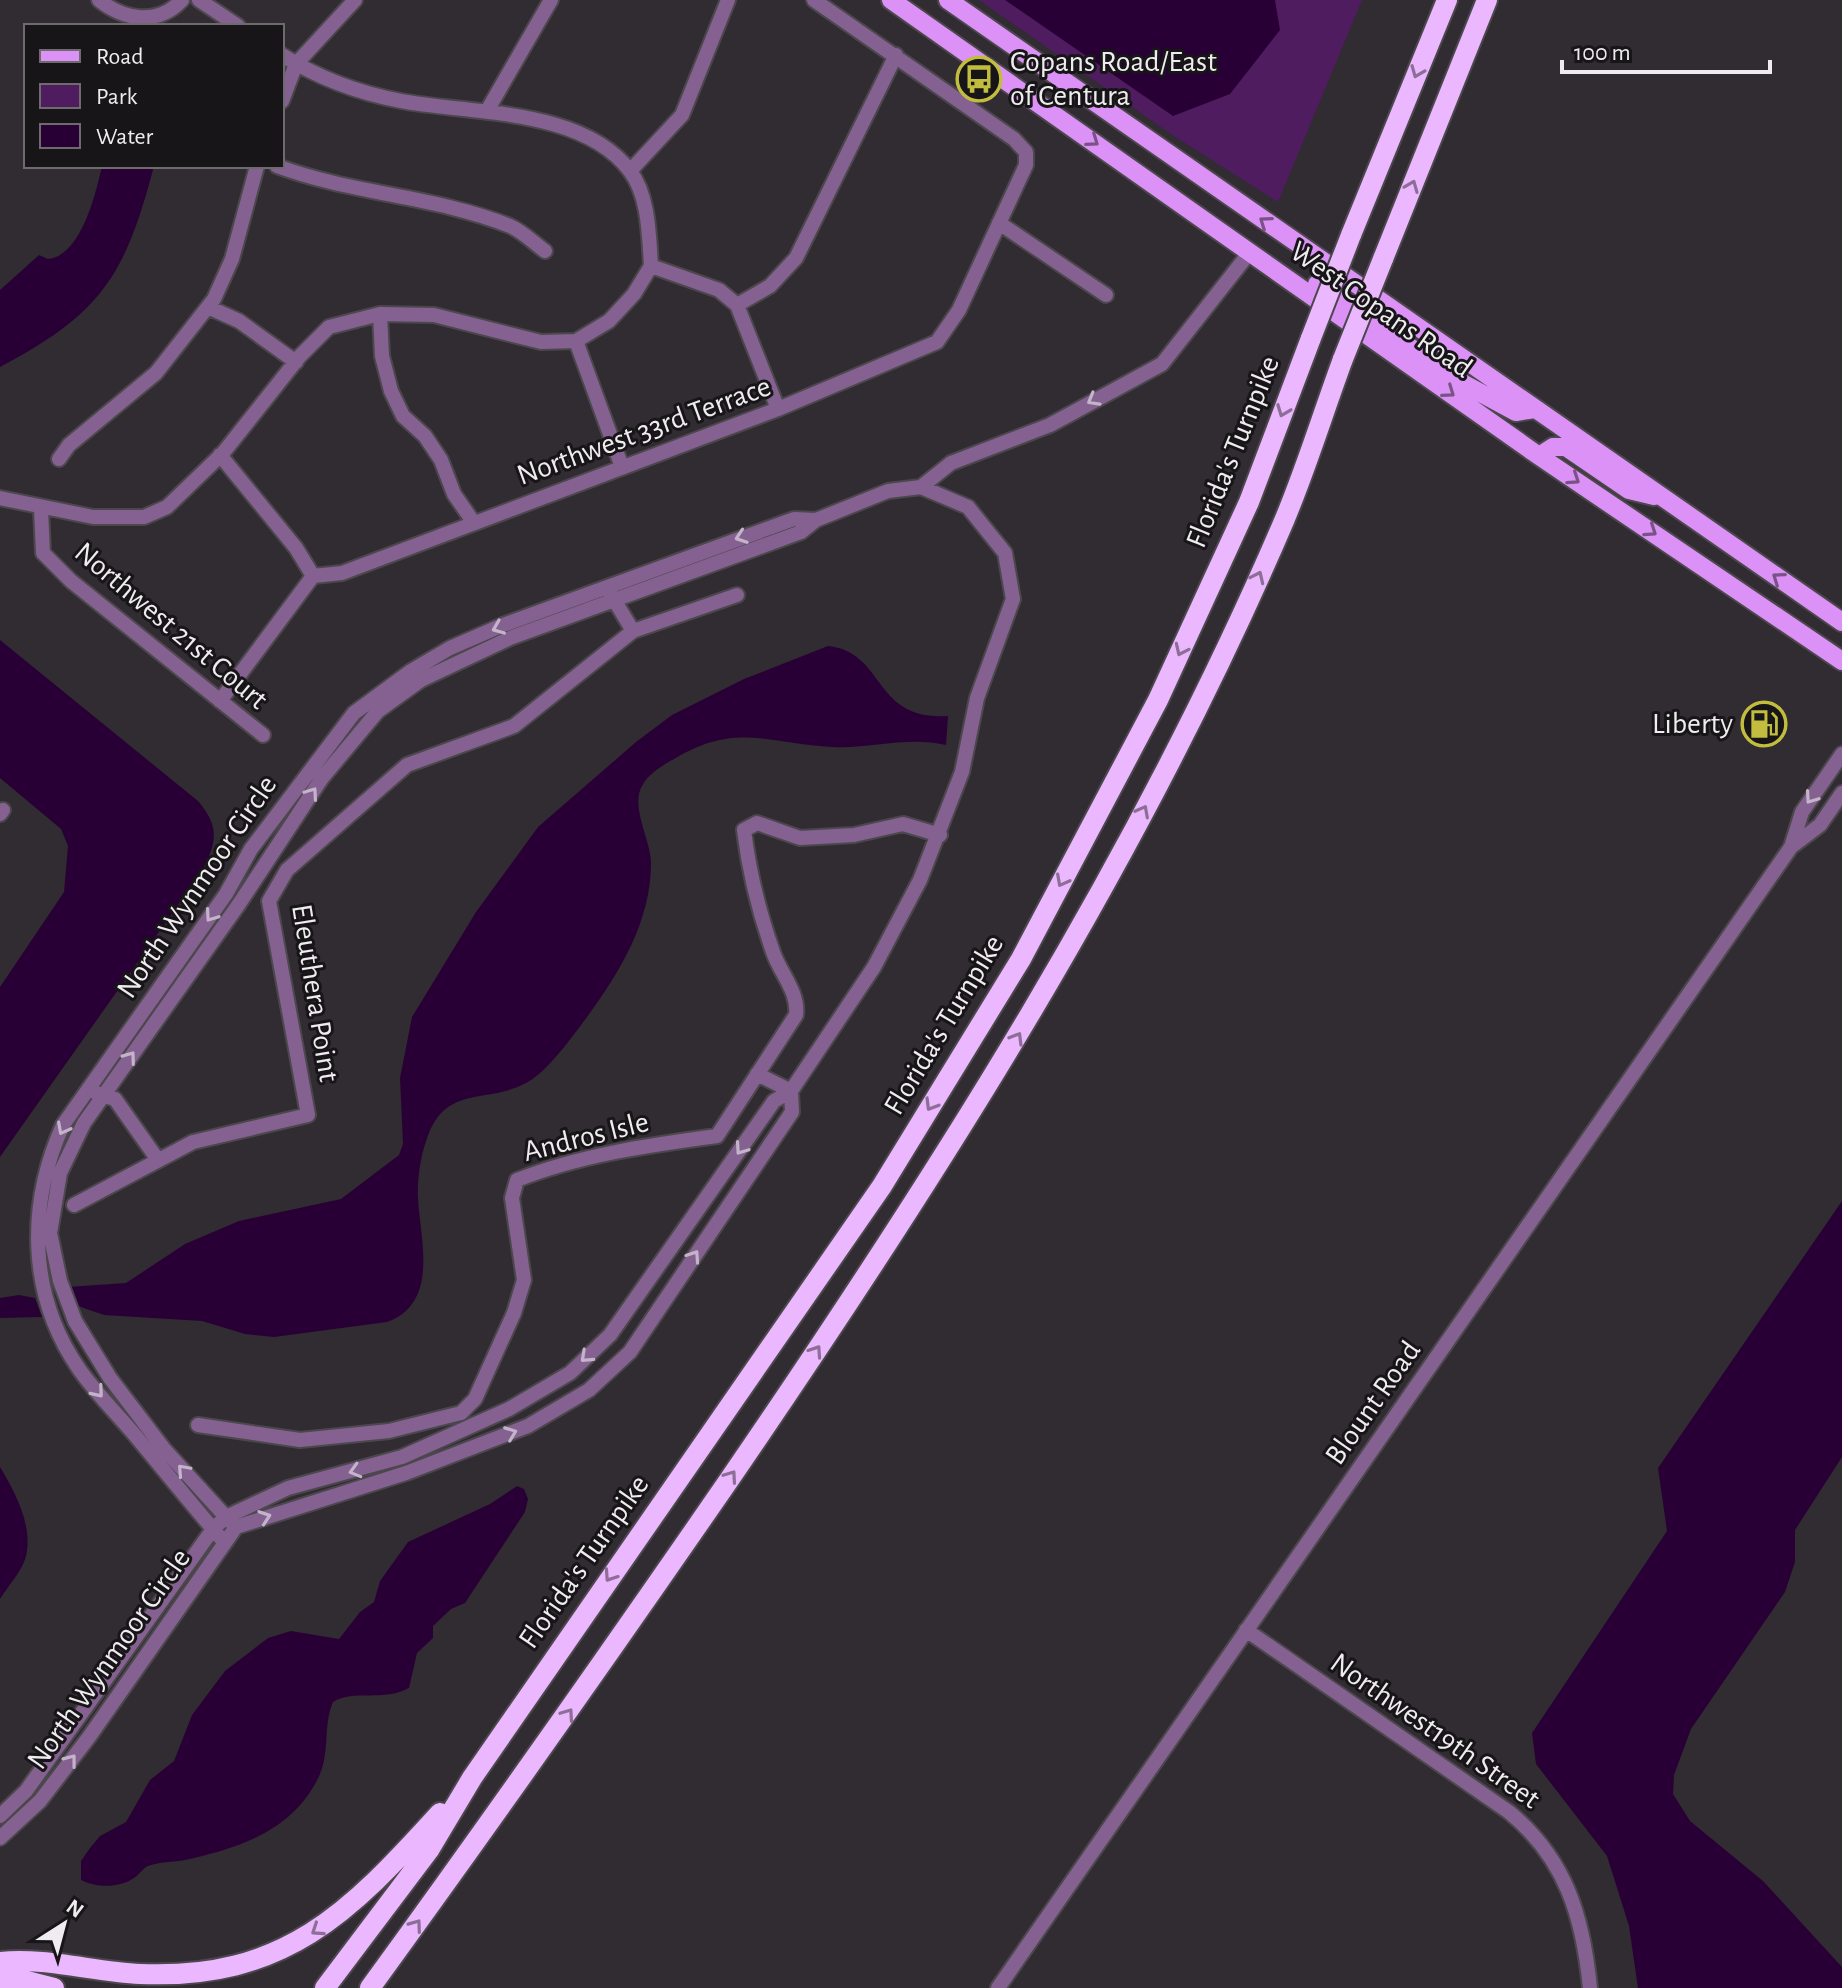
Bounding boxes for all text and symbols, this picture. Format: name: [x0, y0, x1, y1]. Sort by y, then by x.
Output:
legend: [24, 24, 284, 168]
scale bar: [1562, 24, 1770, 74]
text: 100 m: [1574, 41, 1631, 65]
text: Road: [96, 45, 144, 69]
place label: Copans Road/East of Centura: [1010, 47, 1217, 111]
bus stop icon: Copans Road/East of Centura: [955, 55, 1003, 103]
one-way arrow: [1411, 64, 1427, 78]
text: Park: [96, 85, 137, 109]
text: Water: [96, 125, 154, 149]
one-way arrow: [1084, 131, 1098, 146]
one-way arrow: [1402, 180, 1419, 194]
one-way arrow: [1260, 217, 1274, 232]
street label: West Copans Road: [1284, 236, 1478, 384]
street label: Florida's Turnpike: [1181, 352, 1285, 552]
street label: Northwest 33rd Terrace: [513, 371, 775, 491]
one-way arrow: [1440, 382, 1454, 397]
one-way arrow: [1087, 390, 1102, 406]
one-way arrow: [1276, 403, 1293, 417]
one-way arrow: [1565, 469, 1579, 484]
one-way arrow: [1642, 521, 1657, 536]
one-way arrow: [735, 528, 749, 544]
street label: Northwest 21st Court: [69, 537, 273, 715]
one-way arrow: [1248, 571, 1264, 586]
one-way arrow: [1772, 573, 1786, 588]
one-way arrow: [492, 618, 506, 635]
one-way arrow: [1175, 641, 1191, 656]
fuel station icon: Liberty: [1740, 700, 1788, 748]
place label: Liberty: [1652, 709, 1733, 739]
street label: North Wynmoor Circle: [112, 770, 282, 1004]
one-way arrow: [302, 787, 317, 801]
one-way arrow: [1806, 789, 1821, 803]
one-way arrow: [1133, 804, 1148, 819]
one-way arrow: [1057, 872, 1072, 887]
street label: Eleuthera Point: [286, 902, 344, 1084]
one-way arrow: [206, 907, 220, 921]
street label: Florida's Turnpike: [879, 930, 1009, 1120]
one-way arrow: [1007, 1032, 1023, 1047]
one-way arrow: [120, 1052, 134, 1066]
one-way arrow: [926, 1096, 941, 1111]
street label: Andros Isle: [520, 1107, 652, 1167]
one-way arrow: [57, 1121, 72, 1136]
one-way arrow: [736, 1141, 751, 1155]
one-way arrow: [684, 1251, 699, 1265]
street label: Blount Road: [1320, 1336, 1426, 1470]
one-way arrow: [807, 1346, 822, 1360]
one-way arrow: [581, 1348, 595, 1363]
one-way arrow: [88, 1383, 103, 1397]
one-way arrow: [503, 1426, 517, 1443]
one-way arrow: [348, 1462, 362, 1478]
one-way arrow: [178, 1465, 193, 1479]
street label: Florida's Turnpike: [513, 1470, 655, 1654]
one-way arrow: [721, 1471, 736, 1485]
one-way arrow: [257, 1511, 271, 1527]
street label: North Wynmoor Circle: [22, 1543, 196, 1775]
one-way arrow: [605, 1568, 620, 1582]
street label: Northwest19th Street: [1325, 1648, 1546, 1815]
one-way arrow: [558, 1708, 573, 1722]
one-way arrow: [62, 1754, 76, 1769]
north arrow: [24, 1884, 104, 1964]
text: N: [63, 1895, 88, 1922]
one-way arrow: [406, 1919, 421, 1934]
one-way arrow: [312, 1920, 326, 1935]

